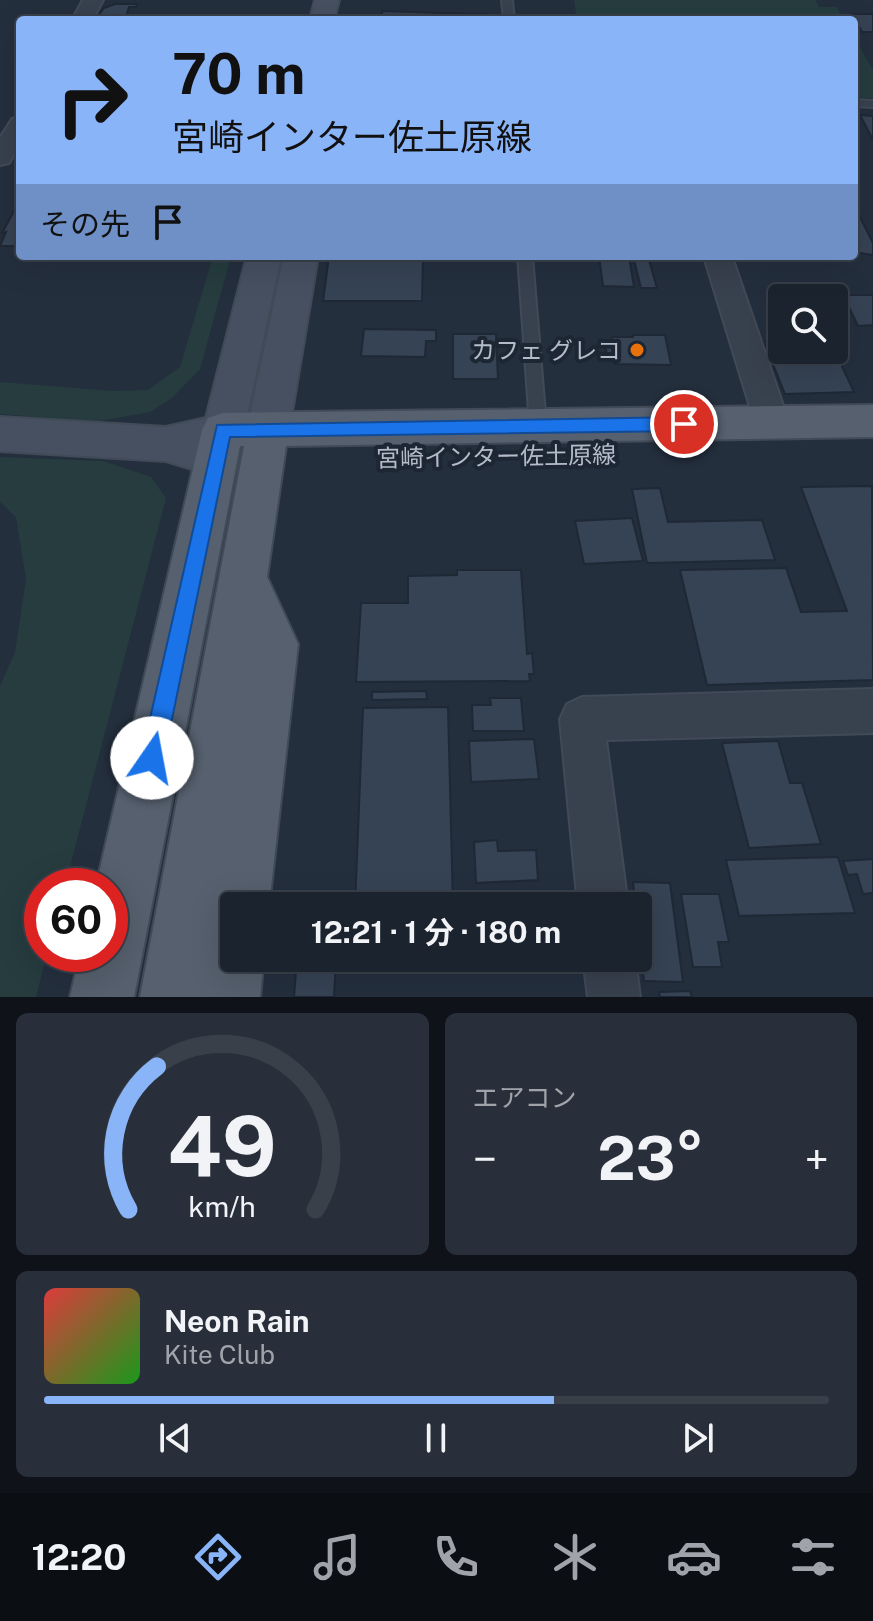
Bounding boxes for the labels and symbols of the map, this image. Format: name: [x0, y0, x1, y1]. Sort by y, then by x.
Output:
place label: カフェ グレコ: [471, 336, 621, 364]
marker: カフェ グレコ: [628, 341, 646, 359]
pin: [650, 390, 718, 458]
street label: 宮崎インター佐土原線: [376, 440, 616, 472]
position arrow: [110, 716, 194, 800]
speed limit sign: 60: [24, 868, 128, 972]

